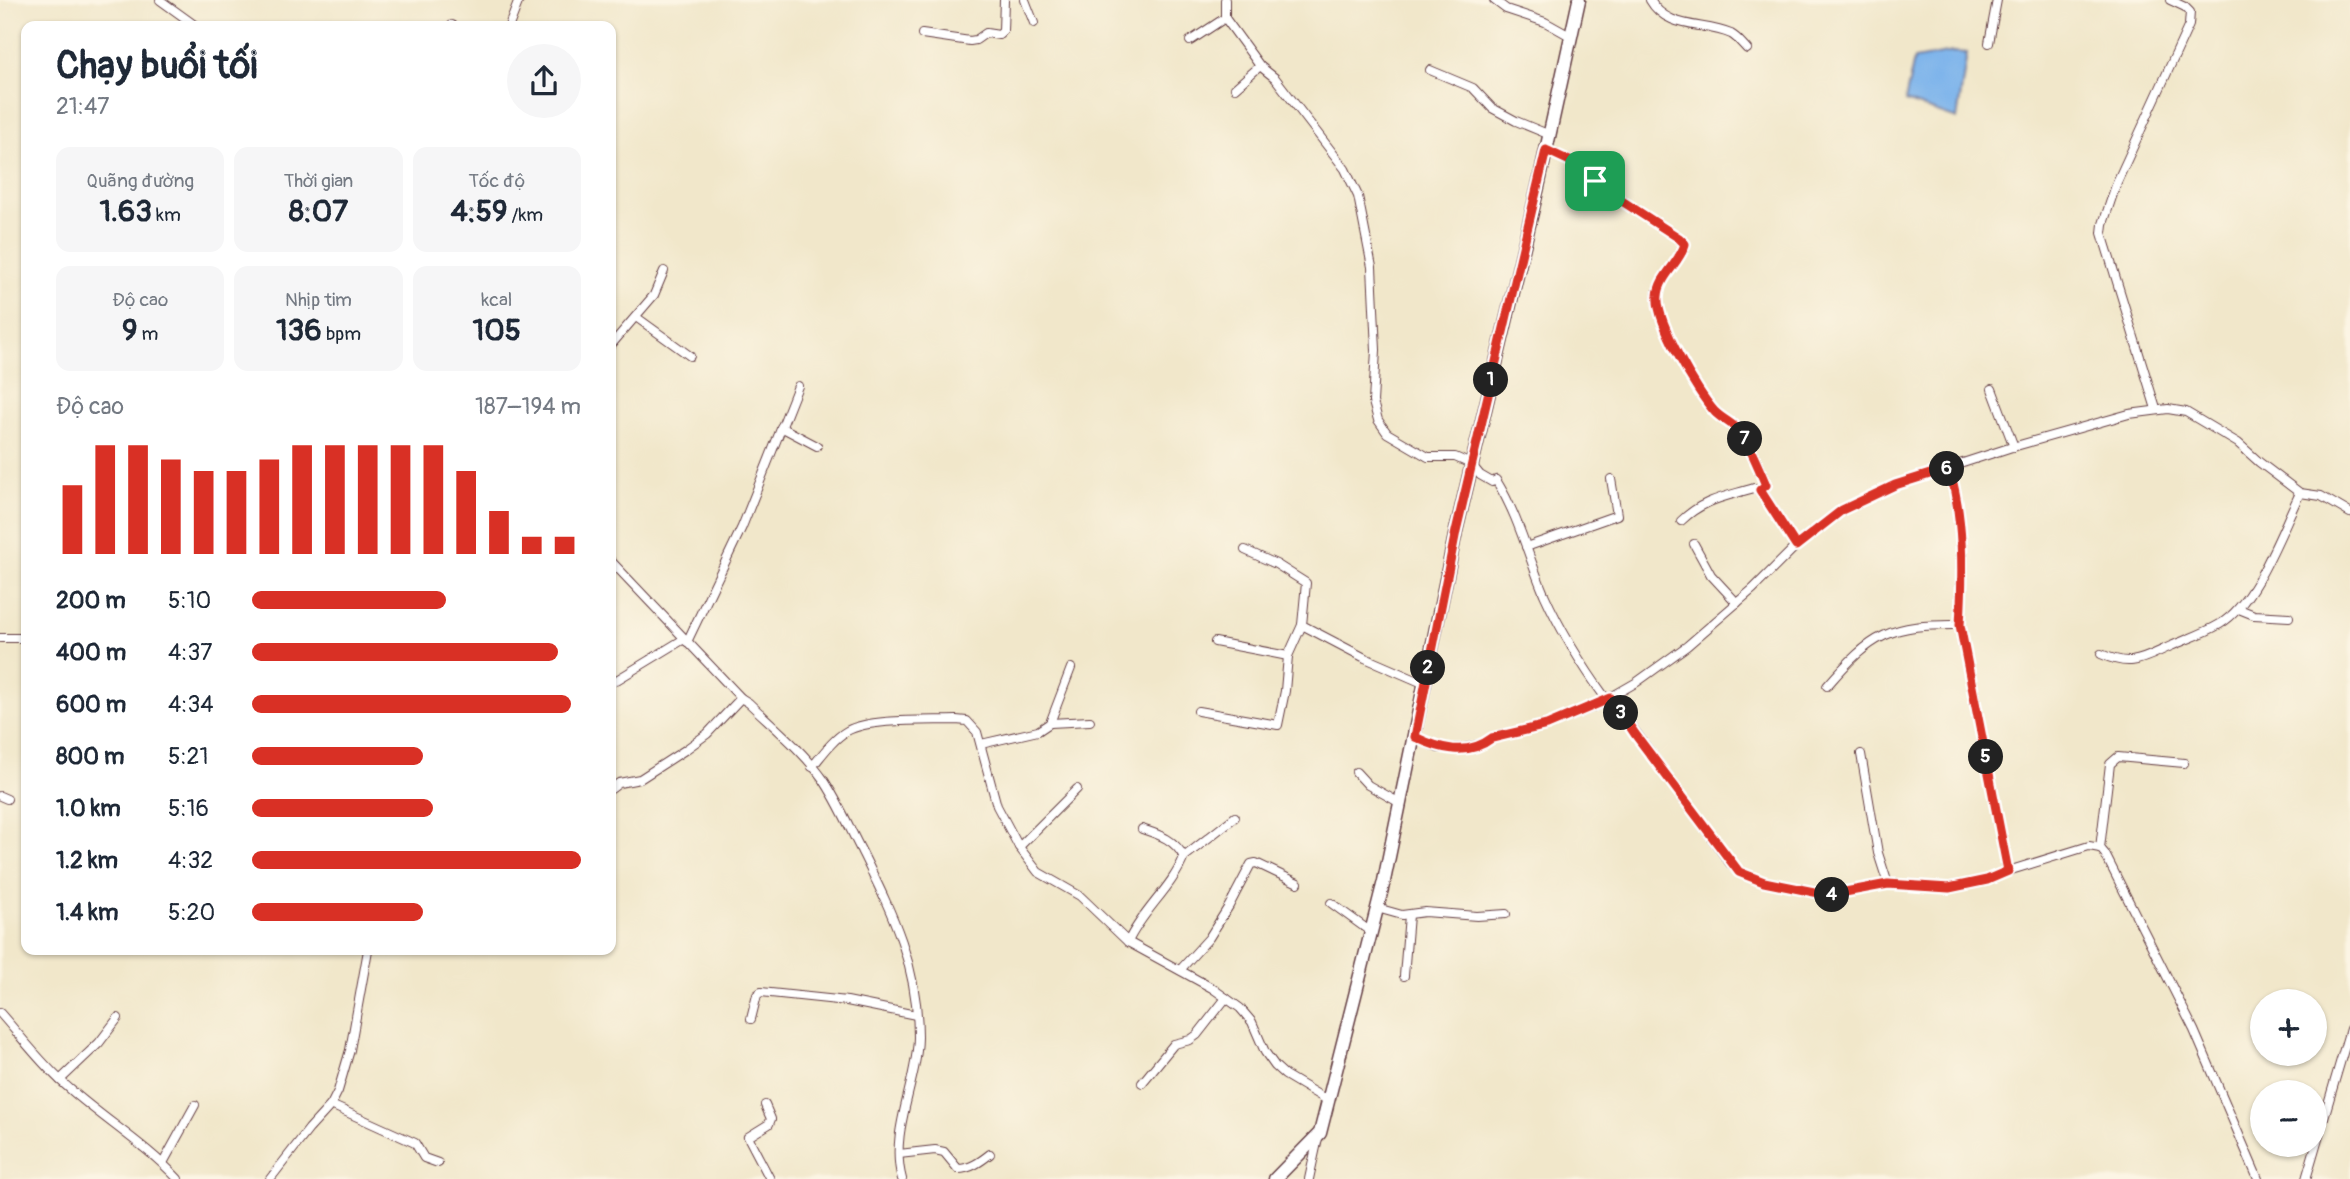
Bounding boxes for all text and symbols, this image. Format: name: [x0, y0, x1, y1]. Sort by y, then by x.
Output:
text: Chạy buổi tối: [56, 42, 257, 90]
button: share: [507, 44, 581, 118]
text: 21:47: [56, 92, 110, 121]
pin: [1565, 151, 1625, 211]
icon: arrive: [1576, 162, 1614, 200]
text: Quãng đường: [86, 169, 194, 193]
text: Thời gian: [284, 169, 353, 193]
text: Tốc độ: [469, 169, 525, 193]
text: 1.63: [99, 193, 152, 230]
text: 8:07: [289, 193, 348, 230]
text: 4:59: [450, 193, 508, 230]
text: km: [152, 203, 181, 227]
text: /km: [508, 203, 543, 227]
text: Độ cao: [112, 288, 168, 312]
text: Nhịp tim: [285, 288, 352, 312]
text: kcal: [481, 288, 512, 312]
text: 9: [122, 312, 137, 349]
text: 136: [276, 312, 322, 349]
text: 105: [473, 312, 521, 349]
text: m: [137, 322, 158, 346]
text: bpm: [322, 322, 361, 346]
pin: 1: [1474, 362, 1508, 398]
text: 1: [1487, 367, 1494, 391]
text: Độ cao: [56, 392, 124, 421]
text: 187–194 m: [475, 392, 581, 421]
pin: 7: [1728, 422, 1762, 457]
text: 7: [1739, 426, 1750, 450]
pin: 6: [1930, 452, 1965, 486]
text: 6: [1941, 456, 1952, 480]
text: 200 m: [56, 586, 126, 615]
text: 5:10: [168, 586, 211, 615]
text: 400 m: [56, 638, 126, 667]
text: 4:37: [168, 638, 212, 667]
pin: 2: [1410, 650, 1446, 686]
text: 2: [1422, 655, 1433, 679]
text: 600 m: [56, 690, 126, 719]
text: 4:34: [168, 690, 214, 719]
pin: 3: [1604, 696, 1638, 730]
text: 3: [1615, 700, 1626, 724]
pin: 5: [1968, 740, 2004, 774]
text: 800 m: [56, 742, 124, 771]
text: 5:21: [168, 742, 208, 771]
text: 5: [1980, 744, 1991, 768]
text: 1.0 km: [56, 794, 121, 823]
text: 5:16: [168, 794, 209, 823]
text: 1.2 km: [56, 846, 118, 875]
text: 4:32: [168, 846, 213, 875]
pin: 4: [1814, 878, 1850, 912]
text: 4: [1826, 882, 1837, 906]
text: 1.4 km: [56, 898, 118, 927]
text: 5:20: [168, 898, 215, 927]
map controls: [2250, 989, 2327, 1157]
button: +: [2250, 989, 2327, 1066]
button: −: [2250, 1080, 2327, 1157]

